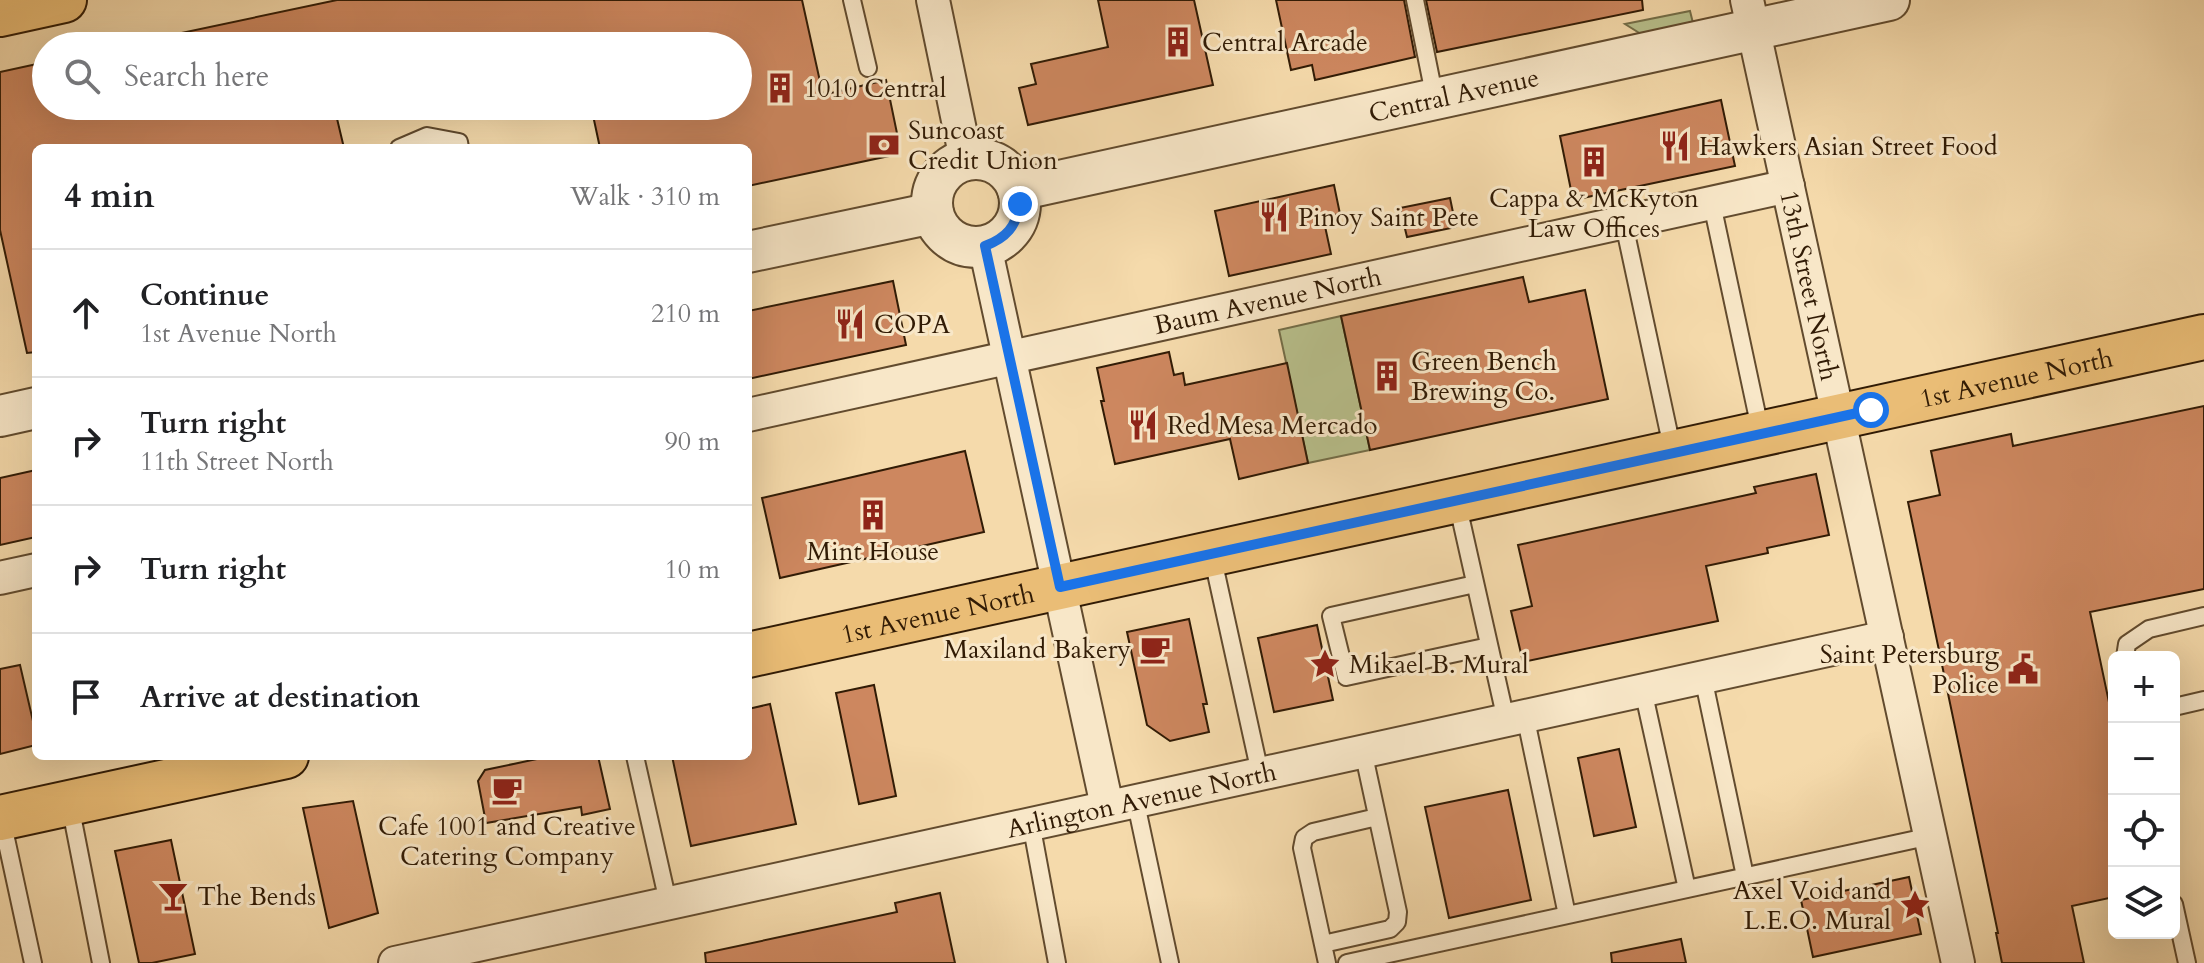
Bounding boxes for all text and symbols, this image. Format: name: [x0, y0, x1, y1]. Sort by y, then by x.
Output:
building icon: Central Arcade: [1161, 25, 1195, 59]
place label: Central Arcade: [1202, 25, 1368, 60]
search box: [32, 32, 752, 120]
icon: search: [60, 54, 104, 98]
text: Search here: [124, 56, 269, 97]
street label: Central Avenue: [1365, 59, 1542, 131]
building icon: 1010 Central: [763, 71, 797, 105]
place label: 1010 Central: [804, 71, 947, 106]
place label: Suncoast Credit Union: [908, 113, 1058, 178]
bank icon: Suncoast Credit Union: [867, 128, 901, 162]
restaurant icon: Hawkers Asian Street Food: [1658, 129, 1692, 163]
place label: Hawkers Asian Street Food: [1699, 129, 1998, 164]
building icon: Cappa & McKyton Law Offices: [1577, 145, 1611, 179]
text: 4 min: [64, 173, 155, 219]
text: Walk · 310 m: [570, 179, 720, 214]
place label: Cappa & McKyton Law Offices: [1489, 181, 1699, 246]
route end: [1002, 186, 1038, 222]
street label: 13th Street North: [1772, 187, 1847, 384]
restaurant icon: Pinoy Saint Pete: [1257, 200, 1291, 234]
place label: Pinoy Saint Pete: [1298, 200, 1479, 235]
street label: Baum Avenue North: [1151, 259, 1384, 343]
text: Continue: [140, 275, 269, 316]
icon: ahead: [64, 291, 108, 335]
text: 210 m: [651, 296, 720, 331]
restaurant icon: COPA: [833, 307, 867, 341]
place label: COPA: [874, 307, 951, 342]
text: 1st Avenue North: [140, 316, 337, 351]
street label: 1st Avenue North: [1916, 340, 2116, 416]
place label: Green Bench Brewing Co.: [1411, 344, 1557, 409]
building icon: Green Bench Brewing Co.: [1370, 359, 1404, 393]
route start: [1853, 392, 1889, 428]
text: Turn right: [140, 403, 286, 444]
restaurant icon: Red Mesa Mercado: [1126, 408, 1160, 442]
place label: Red Mesa Mercado: [1167, 408, 1378, 443]
icon: right: [64, 419, 108, 463]
text: 90 m: [664, 424, 720, 459]
text: 11th Street North: [140, 444, 334, 479]
building icon: Mint House: [856, 498, 890, 532]
place label: Mint House: [807, 534, 939, 569]
icon: right: [64, 547, 108, 591]
text: Turn right: [140, 549, 286, 590]
text: 10 m: [664, 552, 720, 587]
street label: 1st Avenue North: [838, 576, 1037, 652]
place label: Maxiland Bakery: [944, 632, 1131, 667]
cafe icon: Maxiland Bakery: [1138, 632, 1172, 666]
place label: Saint Petersburg Police: [1820, 637, 1999, 702]
place icon: Mikael B. Mural: [1308, 647, 1342, 681]
place label: Mikael B. Mural: [1349, 647, 1529, 682]
map controls: [2108, 651, 2180, 939]
button: +: [2108, 651, 2180, 723]
public building icon: Saint Petersburg Police: [2006, 652, 2040, 686]
icon: arrive: [64, 675, 108, 719]
text: Arrive at destination: [140, 677, 420, 718]
button: −: [2108, 723, 2180, 795]
street label: Arlington Avenue North: [1003, 753, 1279, 846]
cafe icon: Cafe 1001 and Creative Catering Company: [490, 773, 524, 807]
button: locate: [2108, 795, 2180, 867]
place label: Cafe 1001 and Creative Catering Company: [378, 809, 636, 874]
button: layers: [2108, 867, 2180, 939]
place label: Axel Void and L.E.O. Mural: [1733, 873, 1891, 938]
bar icon: The Bends: [156, 879, 190, 913]
place label: The Bends: [197, 879, 316, 914]
place icon: Axel Void and L.E.O. Mural: [1898, 888, 1932, 922]

